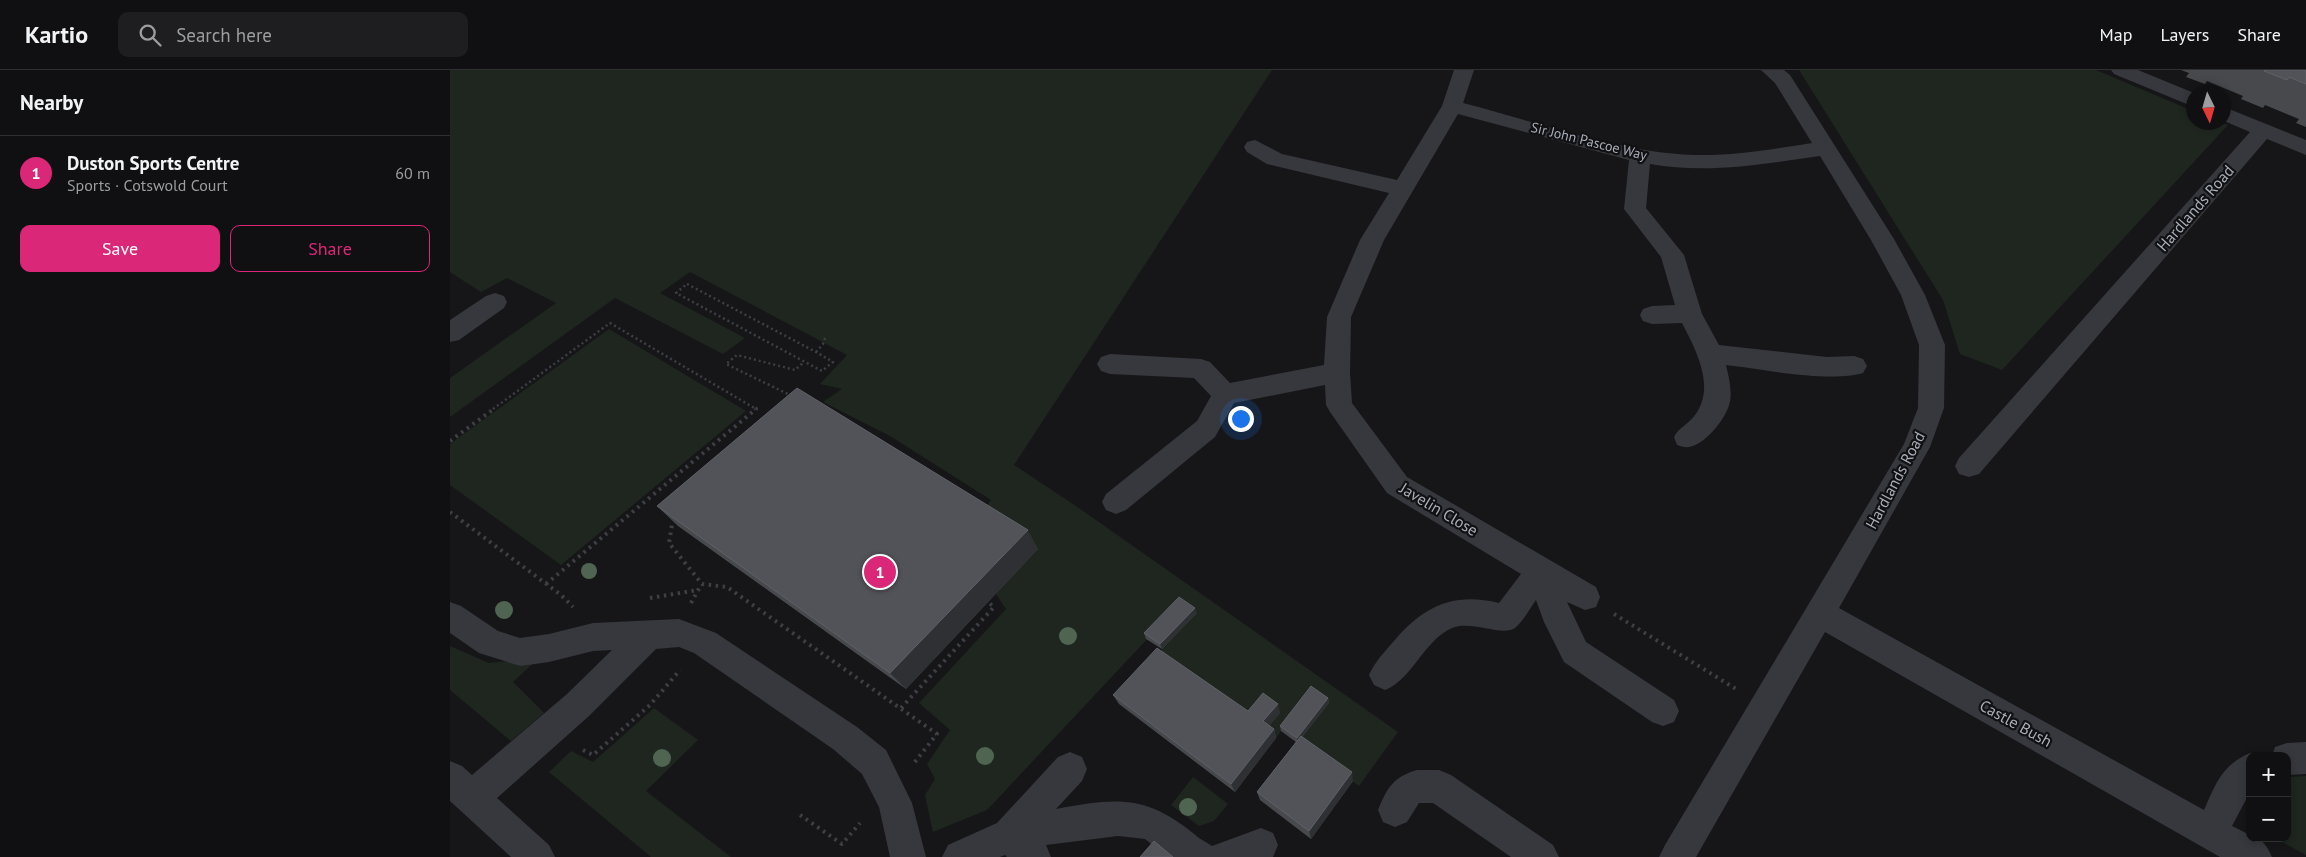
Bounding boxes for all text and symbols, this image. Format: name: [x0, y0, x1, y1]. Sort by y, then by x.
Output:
search box: [118, 12, 468, 57]
text: Kartio: [25, 19, 88, 50]
icon: search: [136, 21, 164, 49]
text: Search here: [176, 23, 272, 47]
text: Map: [2100, 23, 2132, 46]
text: Layers: [2160, 23, 2209, 46]
text: Share: [2237, 23, 2281, 46]
north arrow: [2186, 85, 2231, 130]
text: Nearby: [20, 89, 83, 116]
street label: Sir John Pascoe Way: [1529, 118, 1649, 164]
text: Duston Sports Centre: [67, 151, 239, 175]
street label: Hardlands Road: [2152, 161, 2238, 255]
text: 1: [31, 163, 41, 183]
text: 60 m: [395, 163, 430, 183]
text: Sports · Cotswold Court: [67, 175, 228, 195]
button: Save: [20, 225, 220, 272]
button: Share: [230, 225, 430, 272]
your location: [1228, 406, 1254, 432]
street label: Hardlands Road: [1861, 428, 1929, 532]
street label: Javelin Close: [1395, 477, 1482, 540]
pin: 1: [864, 553, 896, 591]
street label: Castle Bush: [1976, 695, 2056, 751]
map controls: [2246, 752, 2291, 842]
button: +: [2246, 752, 2291, 797]
button: −: [2246, 797, 2291, 842]

